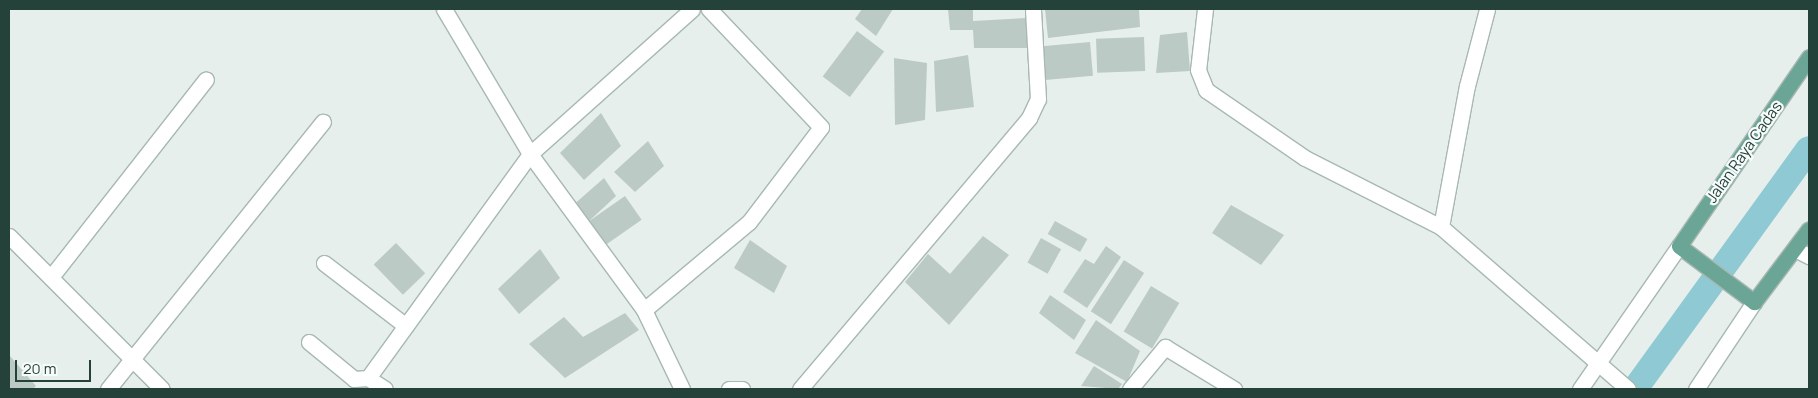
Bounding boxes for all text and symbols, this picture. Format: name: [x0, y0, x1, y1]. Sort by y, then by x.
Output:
street label: Jalan Raya Cadas: [1702, 98, 1786, 206]
scale bar: [18, 350, 94, 382]
text: 20 m: [23, 358, 56, 379]

